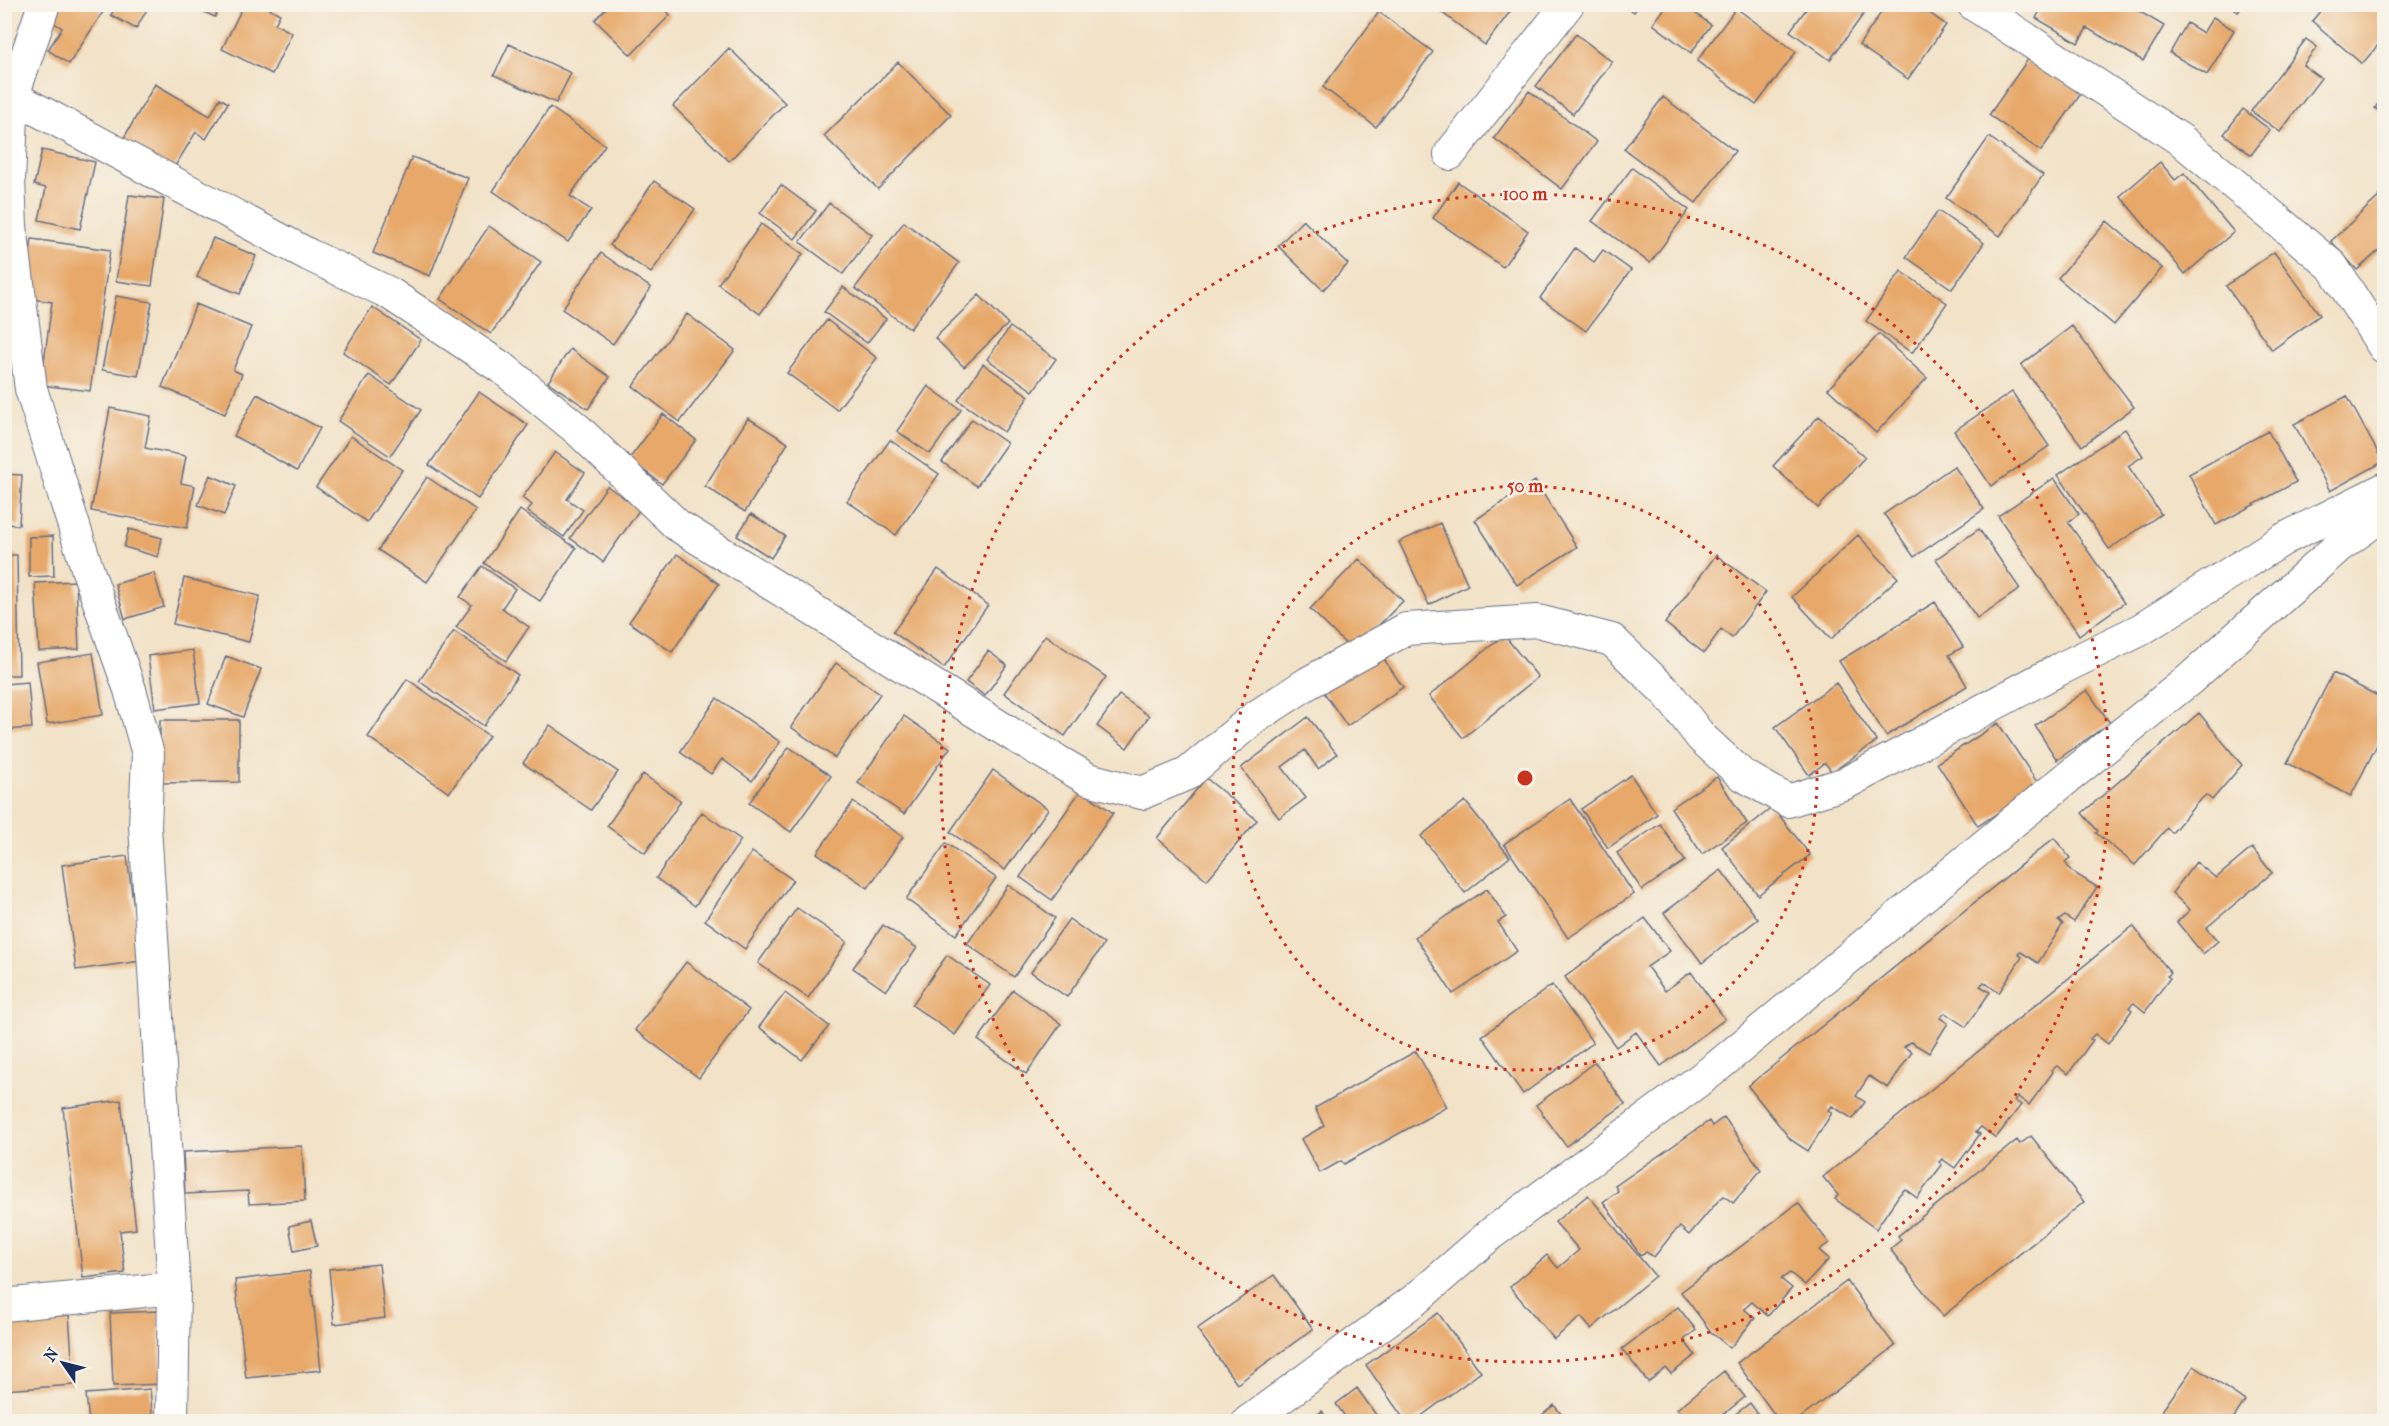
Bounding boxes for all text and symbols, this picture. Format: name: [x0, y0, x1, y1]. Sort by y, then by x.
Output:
text: 100 m: [1502, 184, 1549, 205]
text: 50 m: [1507, 476, 1544, 497]
centre of rings: [1515, 768, 1535, 788]
north arrow: [33, 1333, 93, 1393]
text: N: [40, 1344, 63, 1365]

